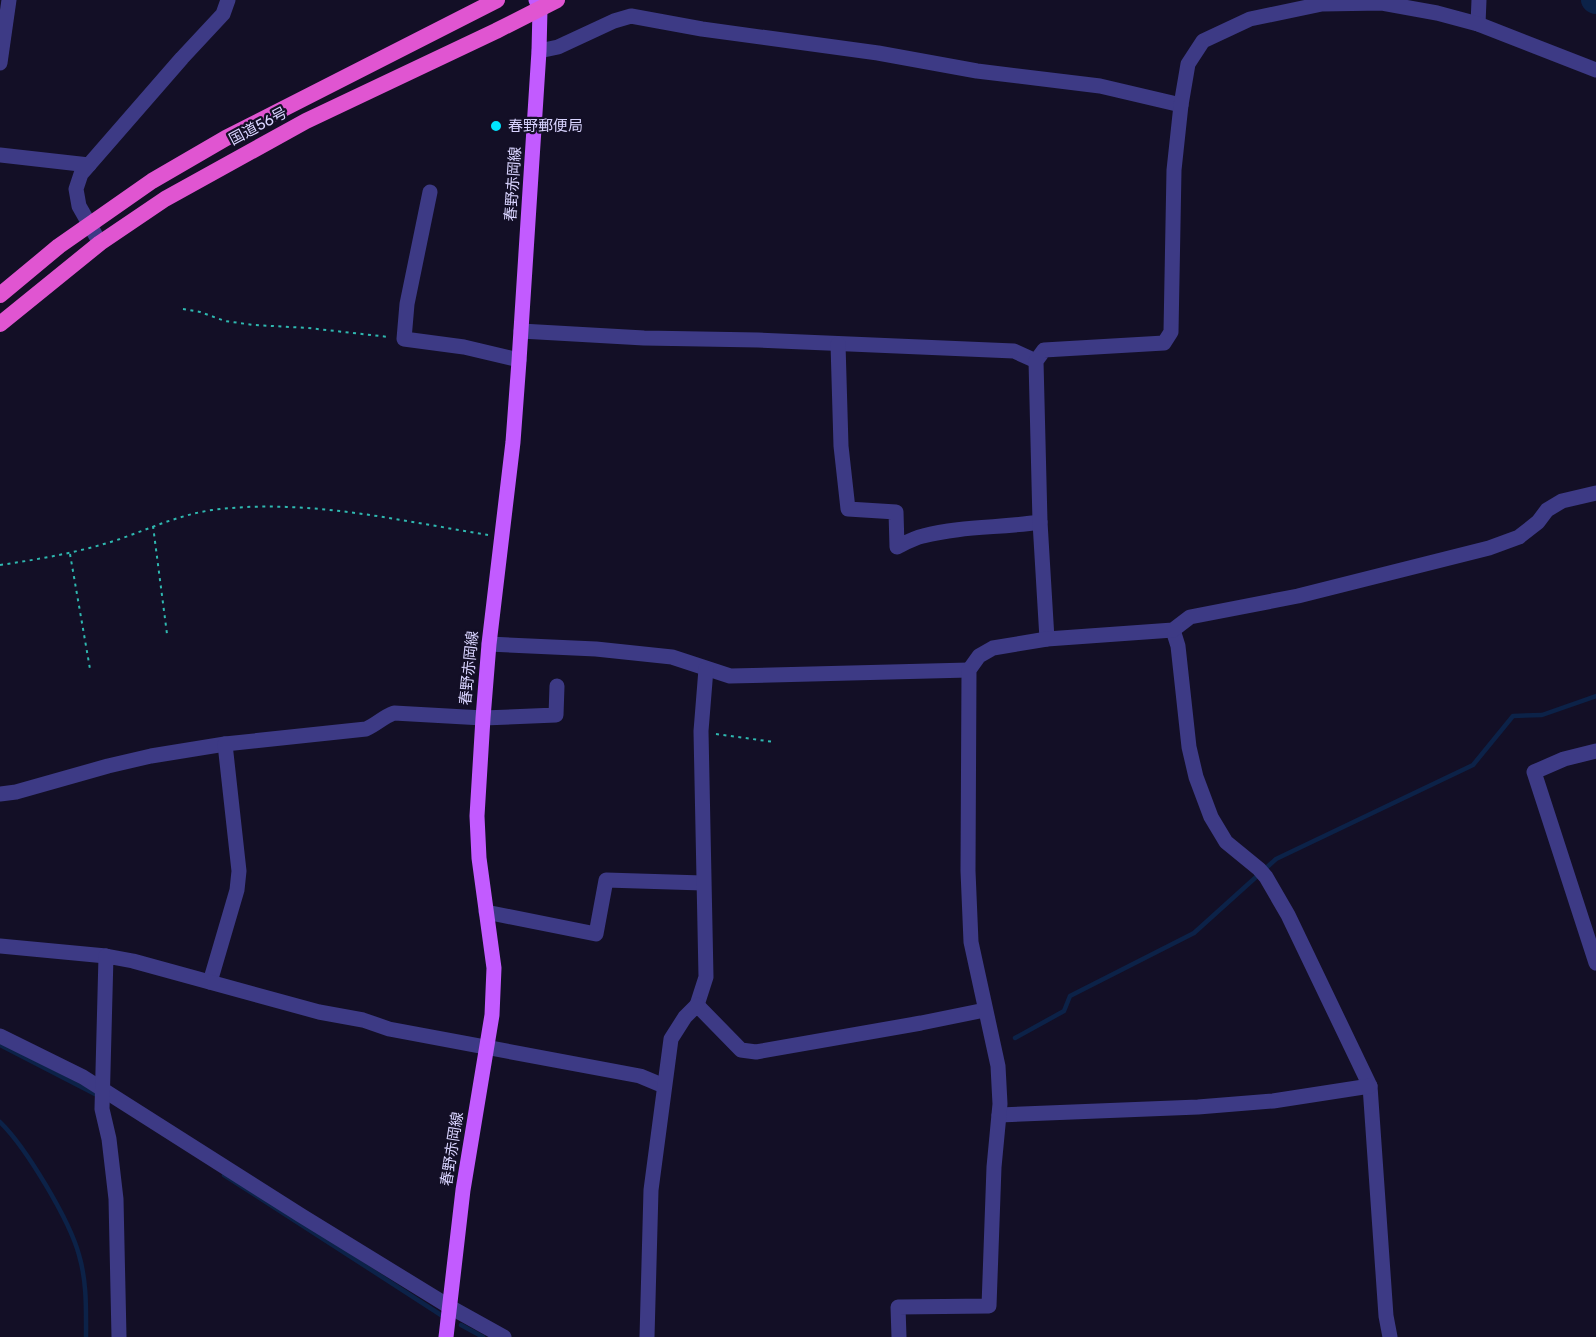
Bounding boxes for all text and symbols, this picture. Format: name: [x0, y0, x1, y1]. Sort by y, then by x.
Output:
street label: 国道56号: [226, 103, 290, 149]
place label: 春野郵便局: [508, 117, 583, 135]
marker: 春野郵便局: [489, 119, 503, 133]
street label: 春野赤岡線: [501, 146, 525, 222]
street label: 春野赤岡線: [456, 630, 482, 706]
street label: 春野赤岡線: [437, 1111, 467, 1187]

